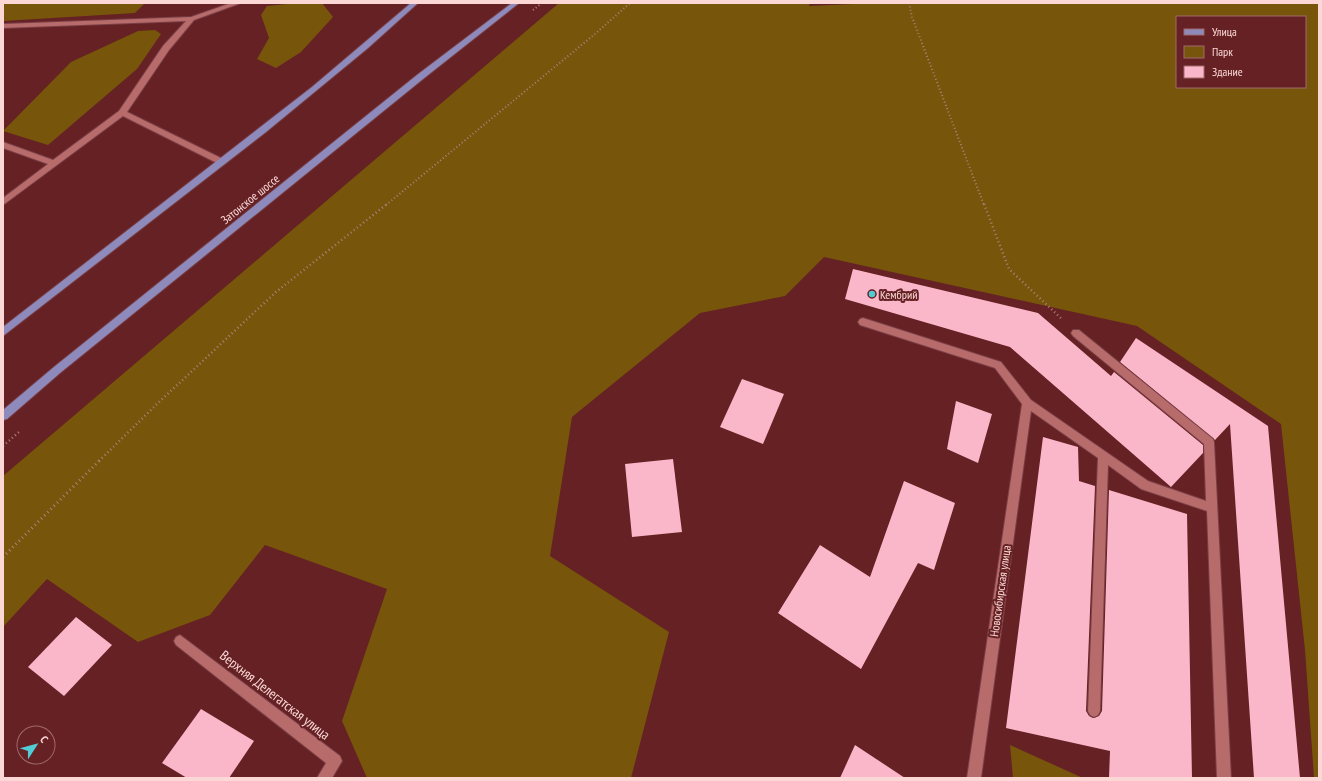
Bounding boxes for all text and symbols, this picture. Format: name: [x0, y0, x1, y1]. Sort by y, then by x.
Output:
legend: [1176, 16, 1306, 88]
text: Улица: [1212, 24, 1237, 39]
text: Парк: [1212, 44, 1233, 59]
text: Здание: [1212, 64, 1243, 79]
street label: Затонское шоссе: [218, 171, 282, 227]
place label: Кембрий: [880, 287, 918, 302]
marker: Кембрий: [867, 289, 877, 299]
street label: Новосибирская улица: [986, 544, 1014, 638]
street label: Верхняя Делегатская улица: [216, 646, 334, 744]
north arrow: [16, 725, 56, 765]
text: С: [37, 733, 51, 745]

